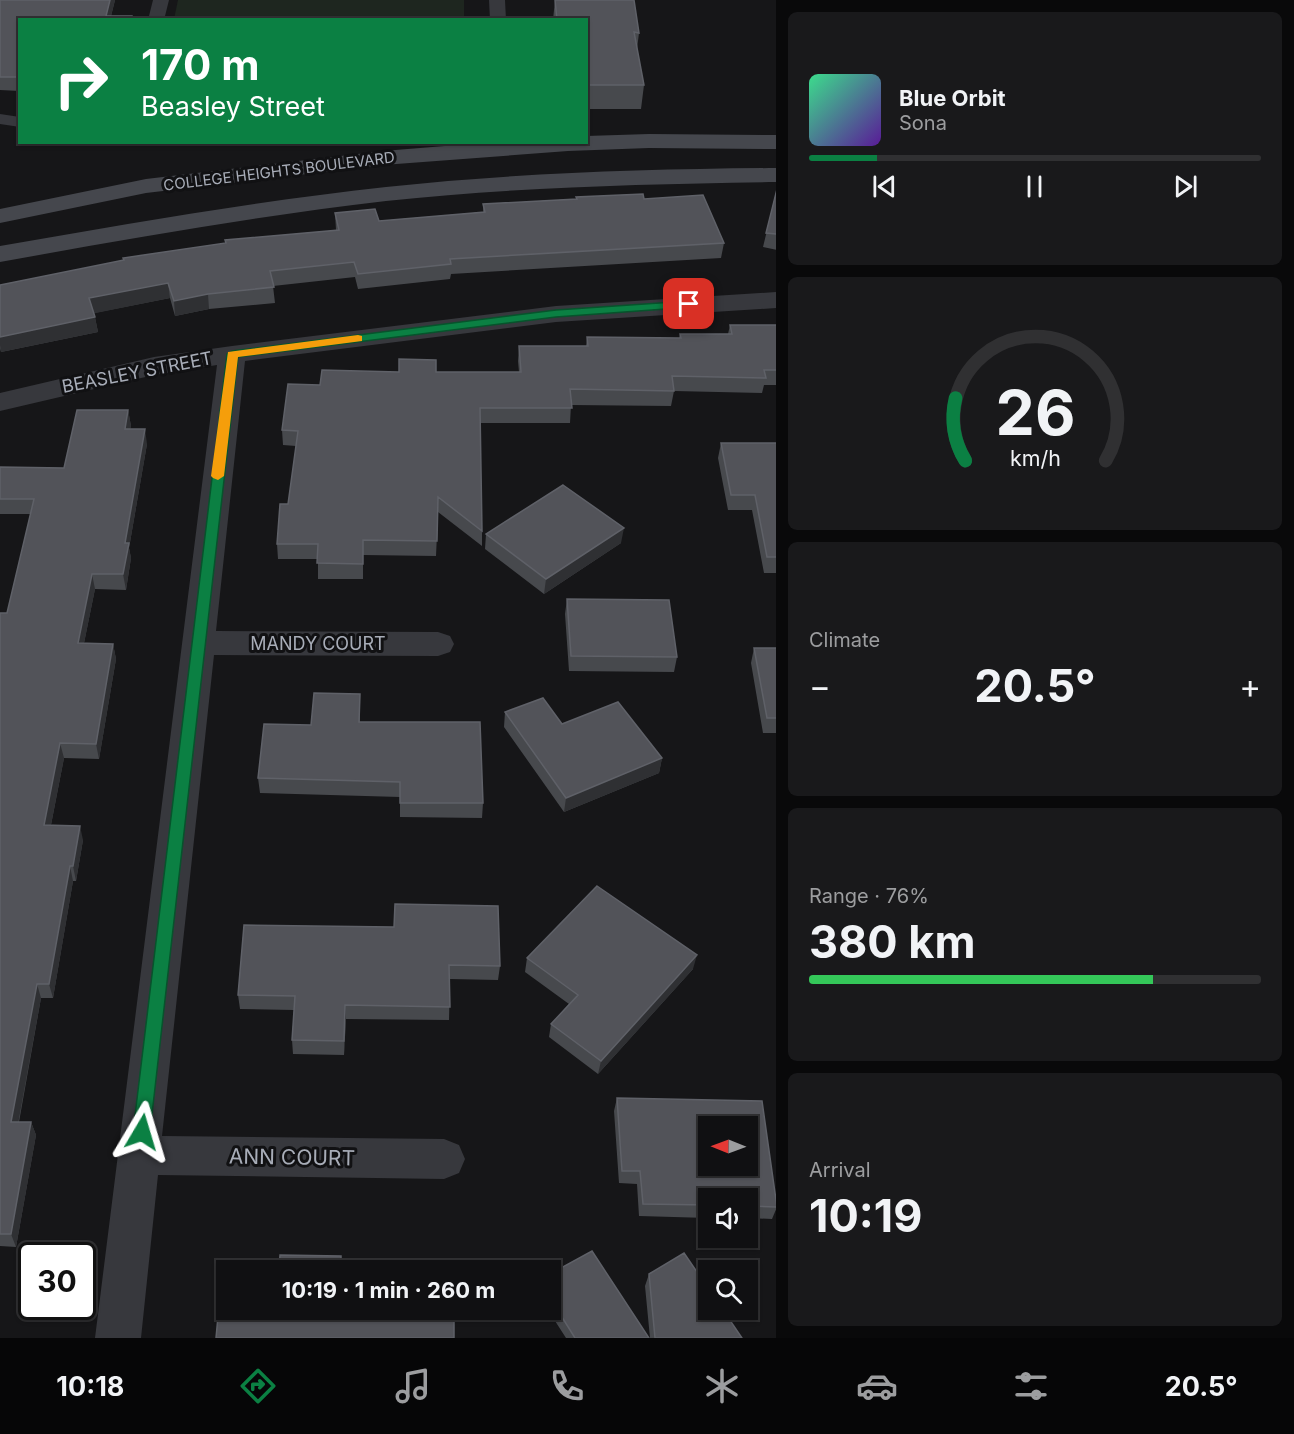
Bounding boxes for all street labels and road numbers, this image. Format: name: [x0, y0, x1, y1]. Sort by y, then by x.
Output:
street label: COLLEGE HEIGHTS BOULEVARD: [162, 147, 396, 195]
street label: BEASLEY STREET: [60, 347, 214, 397]
street label: MANDY COURT: [250, 633, 386, 654]
street label: ANN COURT: [229, 1143, 355, 1171]

